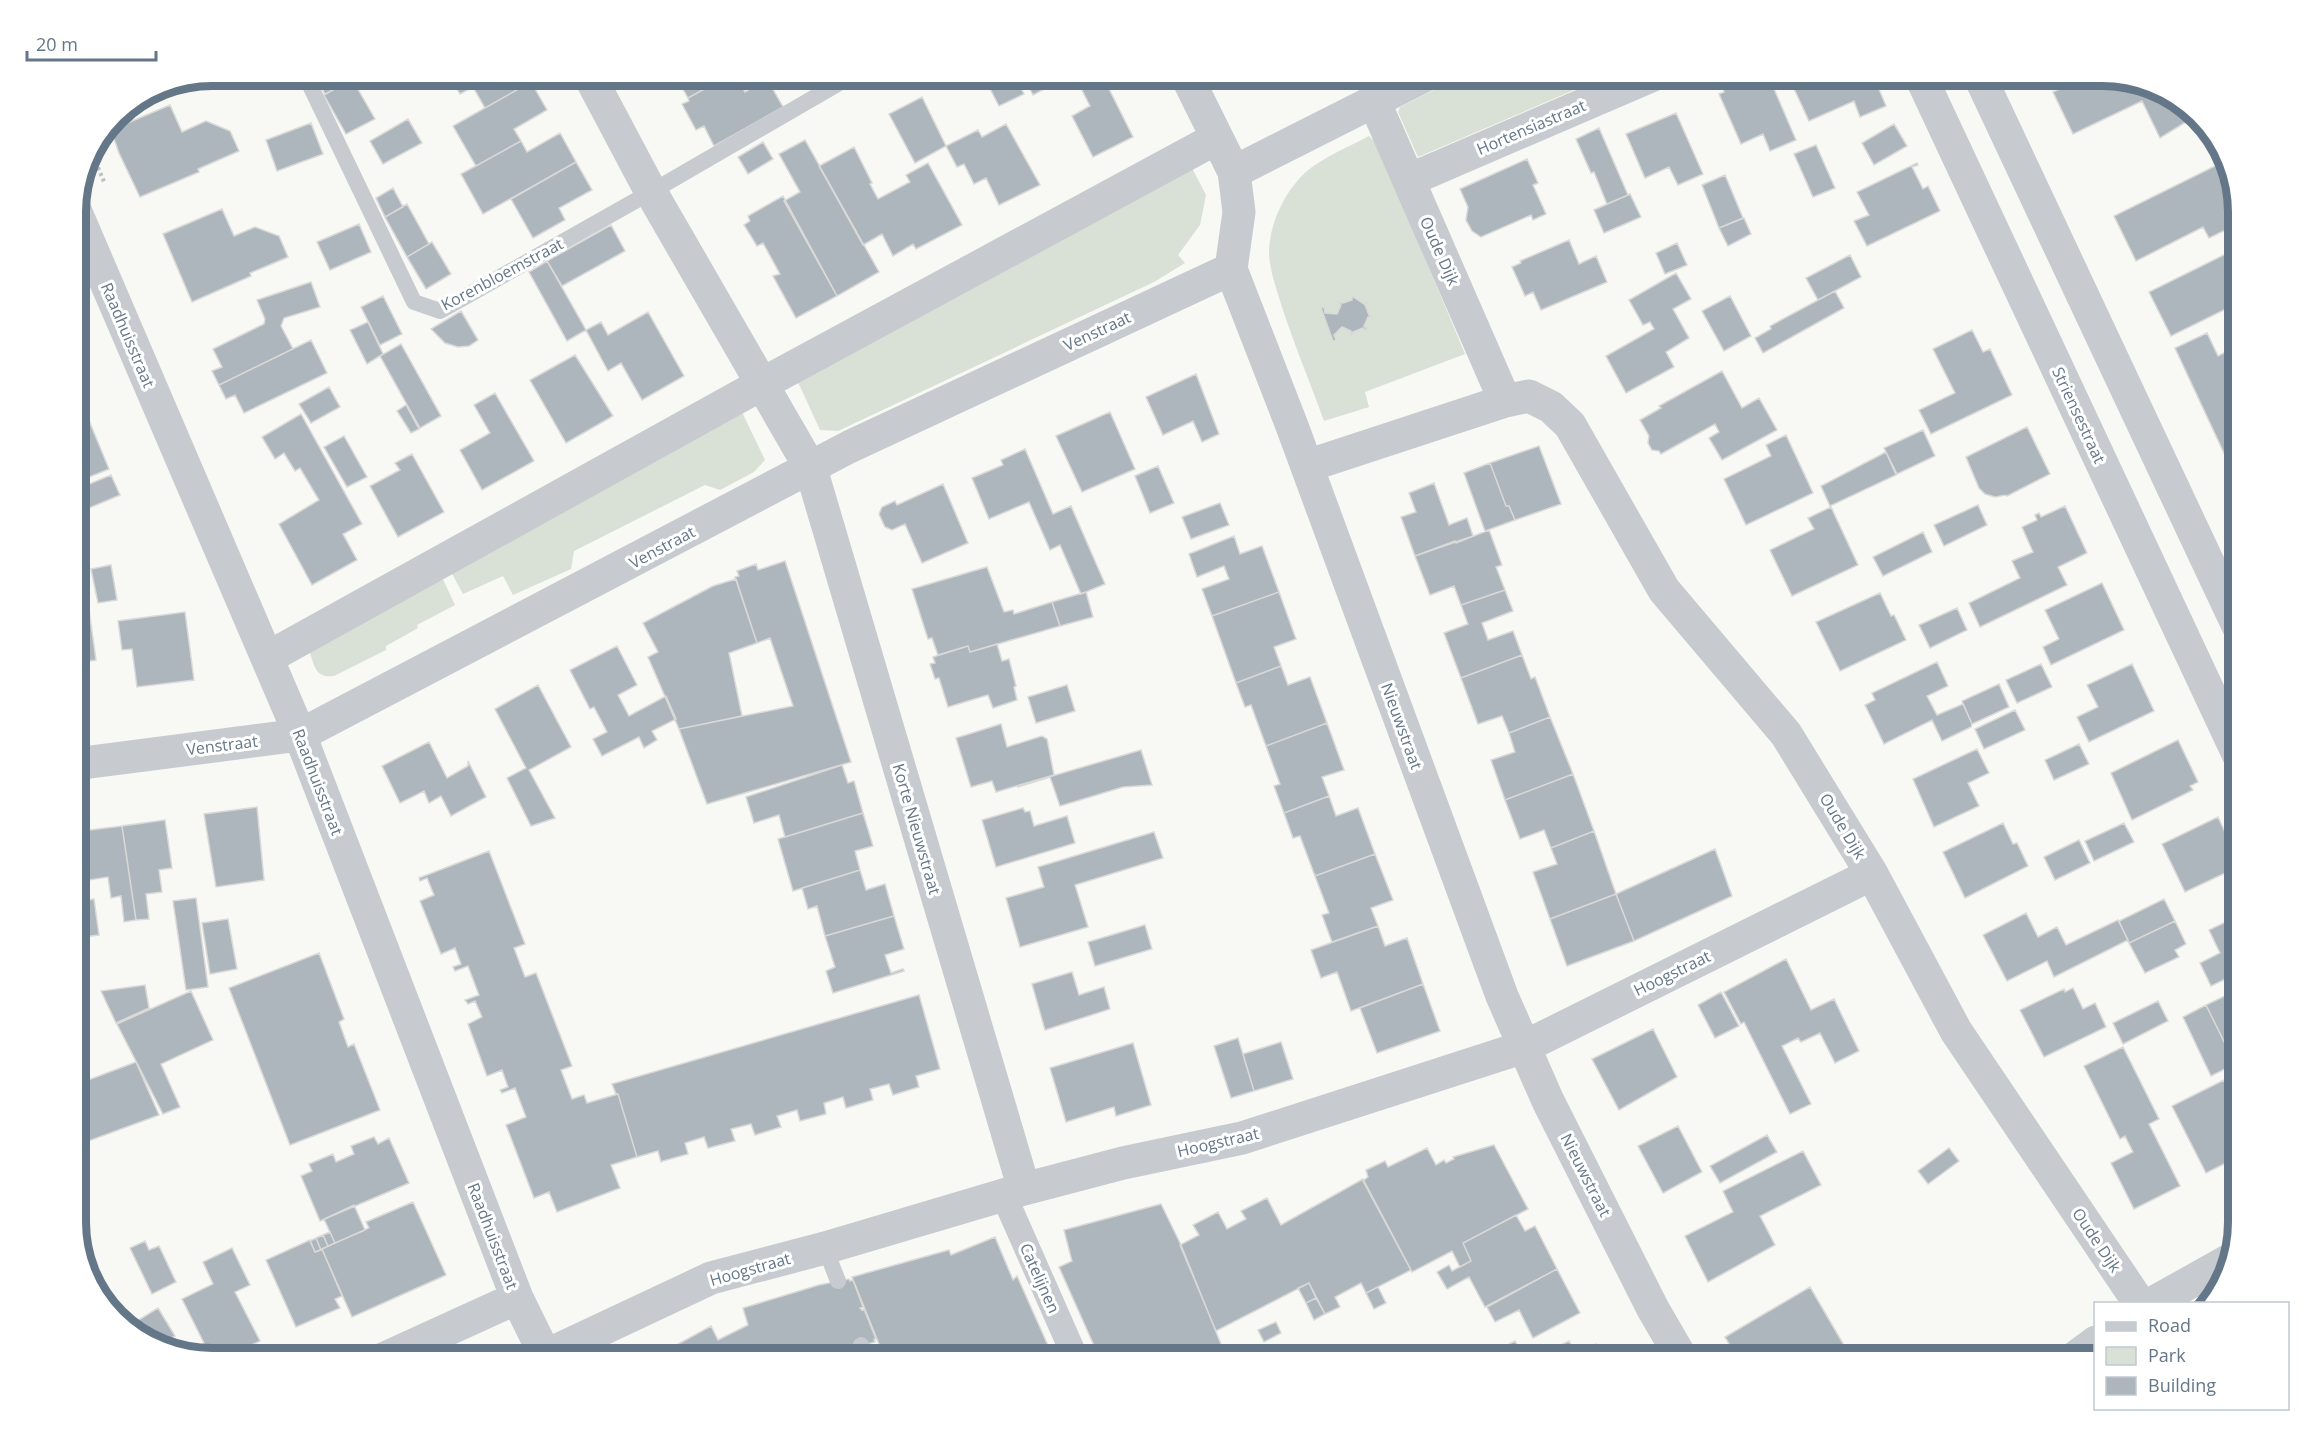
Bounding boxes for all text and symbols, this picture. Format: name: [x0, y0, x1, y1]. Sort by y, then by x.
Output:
scale bar: [27, 24, 156, 62]
text: 20 m: [36, 32, 78, 56]
street label: Hortensiastraat: [1473, 94, 1589, 160]
street label: Oude Dijk: [1415, 213, 1465, 289]
street label: Korenbloemstraat: [437, 232, 567, 315]
street label: Raadhuisstraat: [96, 279, 160, 391]
street label: Venstraat: [1060, 306, 1134, 356]
street label: Striensestraat: [2047, 363, 2111, 467]
street label: Venstraat: [625, 520, 699, 574]
street label: Nieuwstraat: [1376, 680, 1428, 773]
street label: Raadhuisstraat: [288, 726, 348, 839]
street label: Venstraat: [185, 730, 259, 760]
street label: Korte Nieuwstraat: [888, 761, 946, 897]
street label: Oude Dijk: [1815, 789, 1872, 864]
street label: Hoogstraat: [1630, 945, 1714, 1001]
street label: Hoogstraat: [1175, 1122, 1261, 1162]
street label: Nieuwstraat: [1556, 1130, 1617, 1221]
street label: Raadhuisstraat: [463, 1180, 523, 1293]
street label: Oude Dijk: [2067, 1203, 2127, 1277]
street label: Catelijnen: [1015, 1240, 1065, 1316]
street label: Hoogstraat: [707, 1247, 793, 1291]
legend: [2094, 1302, 2289, 1410]
text: Road: [2148, 1313, 2191, 1337]
text: Park: [2148, 1343, 2186, 1367]
text: Building: [2148, 1373, 2216, 1397]

